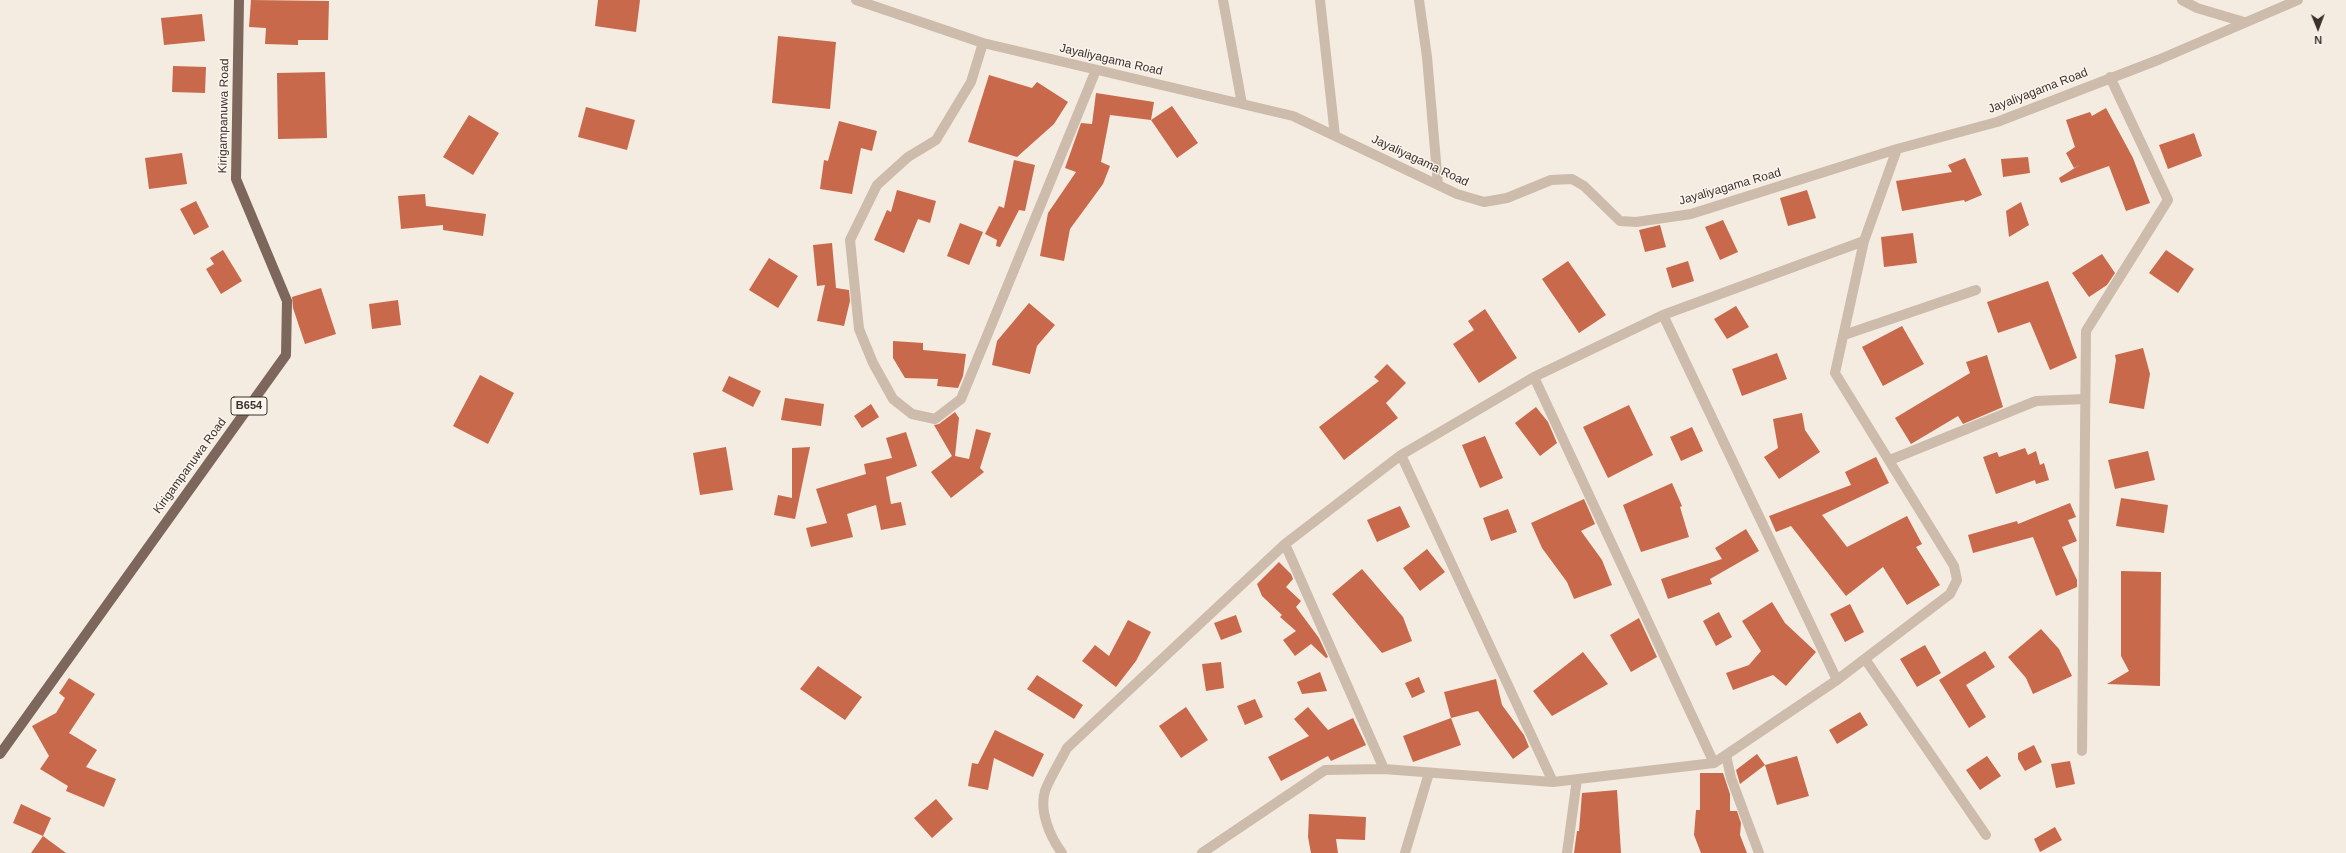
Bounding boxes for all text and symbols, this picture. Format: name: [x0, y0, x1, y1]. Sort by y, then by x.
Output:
north arrow: [2298, 8, 2338, 48]
text: N: [2314, 34, 2322, 46]
street label: Jayaliyagama Road: [1058, 41, 1164, 79]
street label: Kirigampanuwa Road: [216, 59, 232, 173]
street label: Jayaliyagama Road: [1986, 65, 2090, 117]
street label: Jayaliyagama Road: [1369, 132, 1471, 190]
street label: Jayaliyagama Road: [1677, 166, 1783, 208]
road number: B654: [231, 397, 267, 415]
street label: Kirigampanuwa Road: [150, 415, 230, 517]

